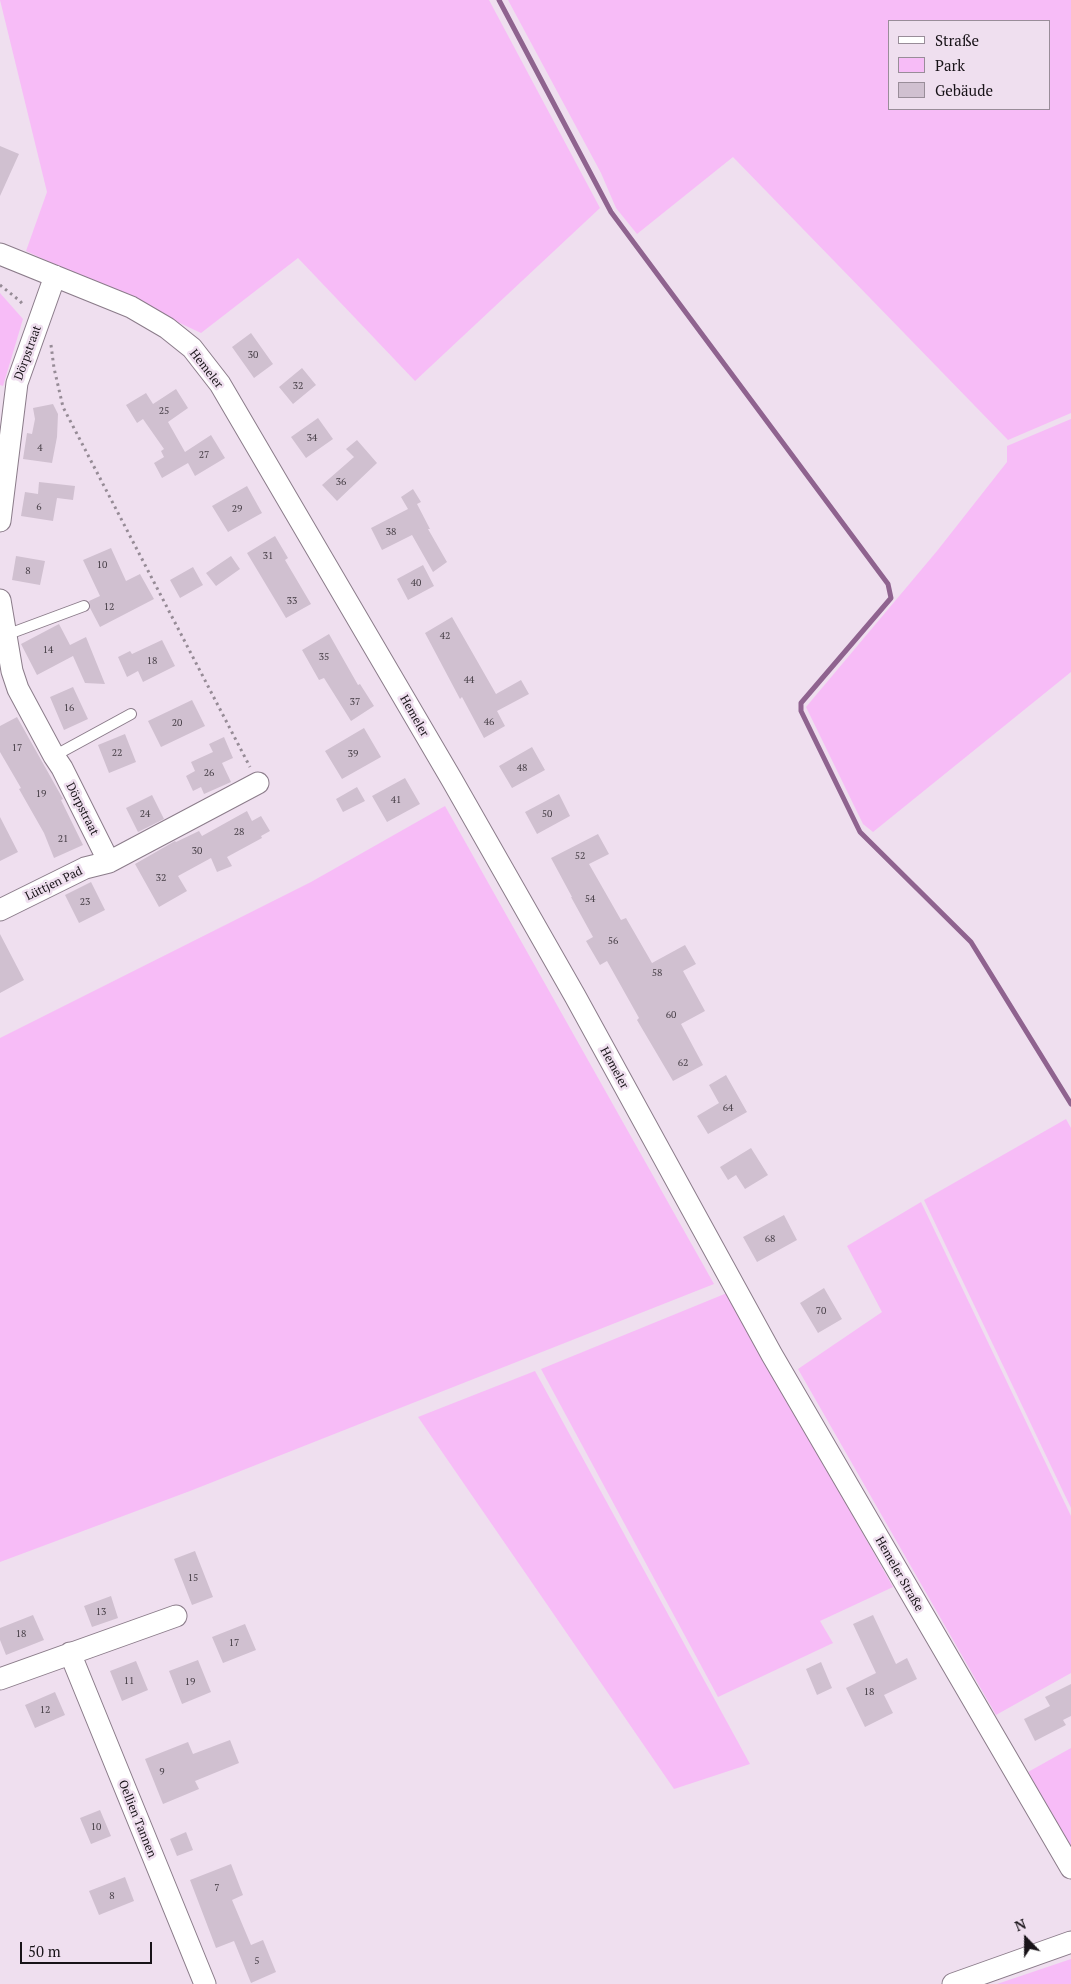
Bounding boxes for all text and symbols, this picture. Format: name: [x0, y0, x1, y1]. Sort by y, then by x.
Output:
legend: [888, 20, 1051, 110]
text: Straße: [935, 30, 979, 50]
text: Park: [935, 55, 965, 75]
text: Gebäude: [935, 80, 993, 100]
street label: Dörpstraat: [11, 324, 45, 382]
street label: Hemeler: [186, 347, 226, 391]
house number: 30: [248, 349, 258, 361]
house number: 32: [293, 380, 303, 392]
house number: 25: [159, 405, 169, 417]
house number: 34: [307, 432, 317, 444]
house number: 4: [37, 442, 43, 454]
house number: 27: [199, 449, 209, 461]
house number: 36: [336, 476, 346, 488]
house number: 6: [36, 501, 42, 513]
house number: 29: [232, 503, 242, 515]
house number: 38: [386, 526, 396, 538]
house number: 31: [263, 550, 273, 562]
house number: 10: [97, 559, 107, 571]
house number: 8: [25, 565, 31, 577]
house number: 40: [411, 577, 421, 589]
house number: 33: [287, 595, 297, 607]
house number: 12: [104, 601, 114, 613]
house number: 42: [440, 630, 450, 642]
house number: 14: [43, 644, 53, 656]
house number: 35: [319, 651, 329, 663]
house number: 18: [147, 655, 157, 667]
house number: 44: [464, 674, 474, 686]
street label: Hemeler: [396, 693, 432, 739]
house number: 37: [350, 696, 360, 708]
house number: 16: [64, 702, 74, 714]
house number: 46: [484, 716, 494, 728]
house number: 20: [172, 717, 182, 729]
house number: 17: [12, 742, 22, 754]
house number: 22: [112, 747, 122, 759]
house number: 39: [348, 748, 358, 760]
house number: 48: [517, 762, 527, 774]
house number: 26: [204, 767, 214, 779]
street label: Dörpstraat: [63, 780, 101, 838]
house number: 19: [36, 788, 46, 800]
house number: 41: [391, 794, 401, 806]
house number: 24: [140, 808, 150, 820]
house number: 50: [542, 808, 552, 820]
house number: 28: [234, 826, 244, 838]
house number: 21: [58, 833, 68, 845]
house number: 30: [192, 845, 202, 857]
house number: 52: [575, 850, 585, 862]
street label: Lüttjen Pad: [23, 864, 85, 904]
house number: 32: [156, 872, 166, 884]
house number: 54: [585, 893, 595, 905]
house number: 23: [80, 896, 90, 908]
house number: 56: [608, 935, 618, 947]
house number: 58: [652, 967, 662, 979]
house number: 60: [666, 1009, 676, 1021]
street label: Hemeler: [597, 1045, 631, 1091]
house number: 62: [678, 1057, 688, 1069]
house number: 64: [723, 1102, 733, 1114]
house number: 68: [765, 1233, 775, 1245]
house number: 70: [816, 1305, 826, 1317]
street label: Hemeler Straße: [872, 1534, 926, 1614]
house number: 15: [188, 1572, 198, 1584]
house number: 13: [96, 1606, 106, 1618]
house number: 18: [16, 1628, 26, 1640]
house number: 17: [229, 1637, 239, 1649]
house number: 11: [124, 1675, 134, 1687]
house number: 19: [185, 1676, 195, 1688]
house number: 18: [864, 1686, 874, 1698]
house number: 12: [40, 1704, 50, 1716]
house number: 9: [159, 1766, 165, 1778]
street label: Oellien Tannen: [115, 1778, 159, 1860]
house number: 10: [91, 1821, 101, 1833]
house number: 7: [214, 1882, 220, 1894]
house number: 8: [109, 1890, 115, 1902]
north arrow: [1001, 1914, 1051, 1964]
text: N: [1012, 1914, 1029, 1935]
scale bar: [22, 1932, 155, 1964]
text: 50 m: [28, 1941, 61, 1961]
house number: 5: [254, 1955, 260, 1967]

